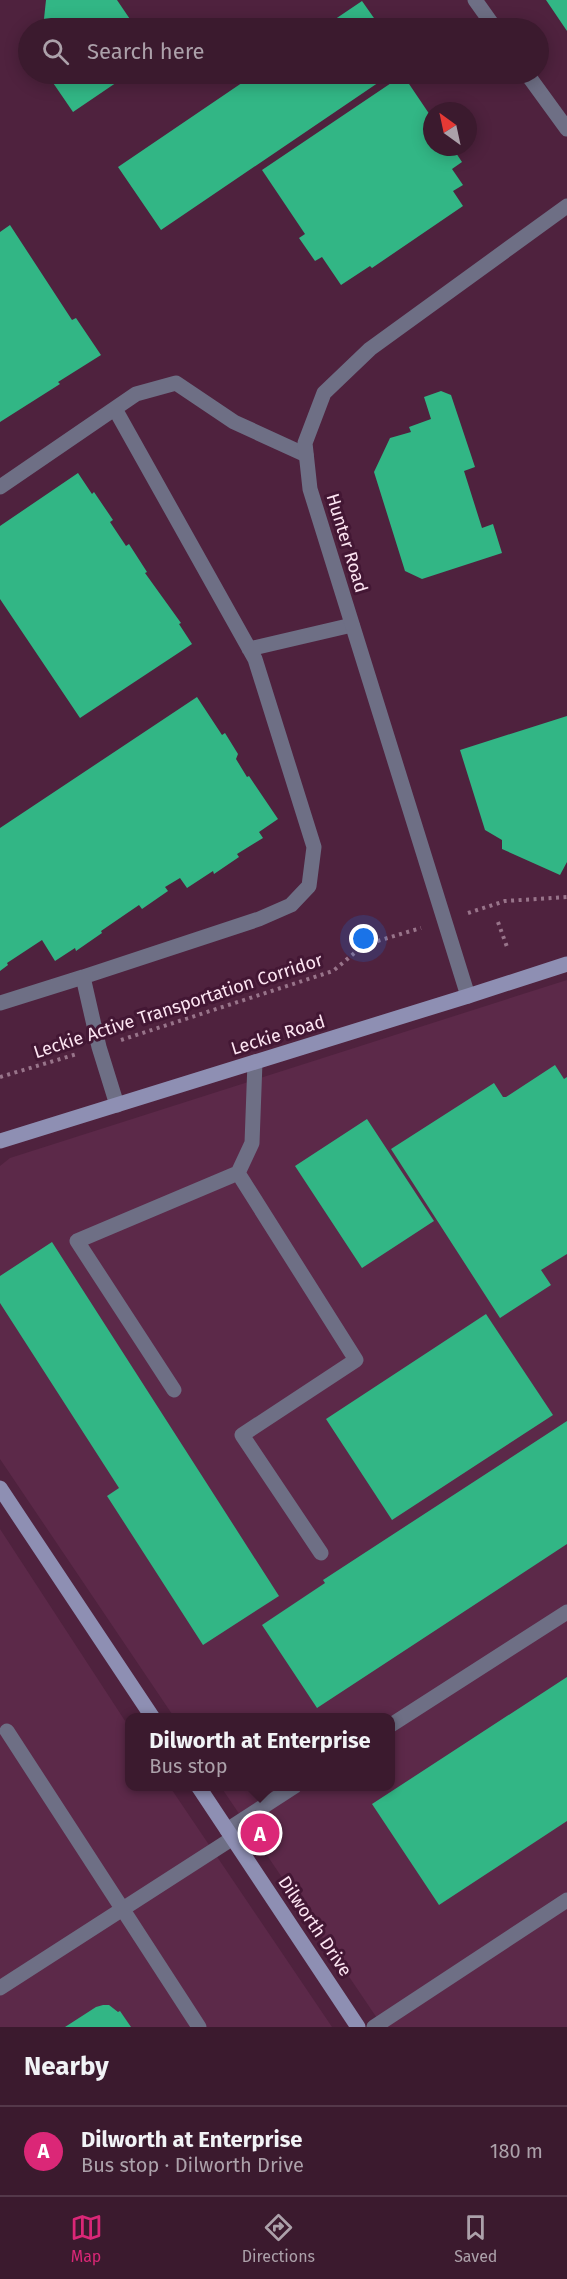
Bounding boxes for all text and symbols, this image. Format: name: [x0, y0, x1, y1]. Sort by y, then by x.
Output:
search box: [18, 18, 549, 84]
icon: search: [39, 35, 72, 68]
text: Search here: [87, 38, 205, 65]
north arrow: [423, 102, 477, 156]
street label: Hunter Road: [321, 491, 373, 595]
your location: [349, 924, 378, 953]
street label: Leckie Active Transportation Corridor: [31, 949, 325, 1063]
street label: Leckie Road: [228, 1010, 328, 1060]
popup: [125, 1713, 395, 1791]
text: Dilworth at Enterprise: [149, 1727, 371, 1754]
text: Bus stop: [149, 1754, 228, 1778]
pin: A: [240, 1810, 280, 1856]
street label: Dilworth Drive: [273, 1872, 357, 1980]
text: Nearby: [24, 2051, 109, 2082]
text: Dilworth at Enterprise: [81, 2126, 302, 2153]
text: A: [38, 2139, 49, 2163]
text: 180 m: [490, 2139, 543, 2163]
text: Bus stop · Dilworth Drive: [81, 2153, 304, 2177]
tab: Map: [70, 2211, 103, 2266]
tab: Directions: [242, 2211, 315, 2266]
tab: Saved: [454, 2211, 497, 2266]

